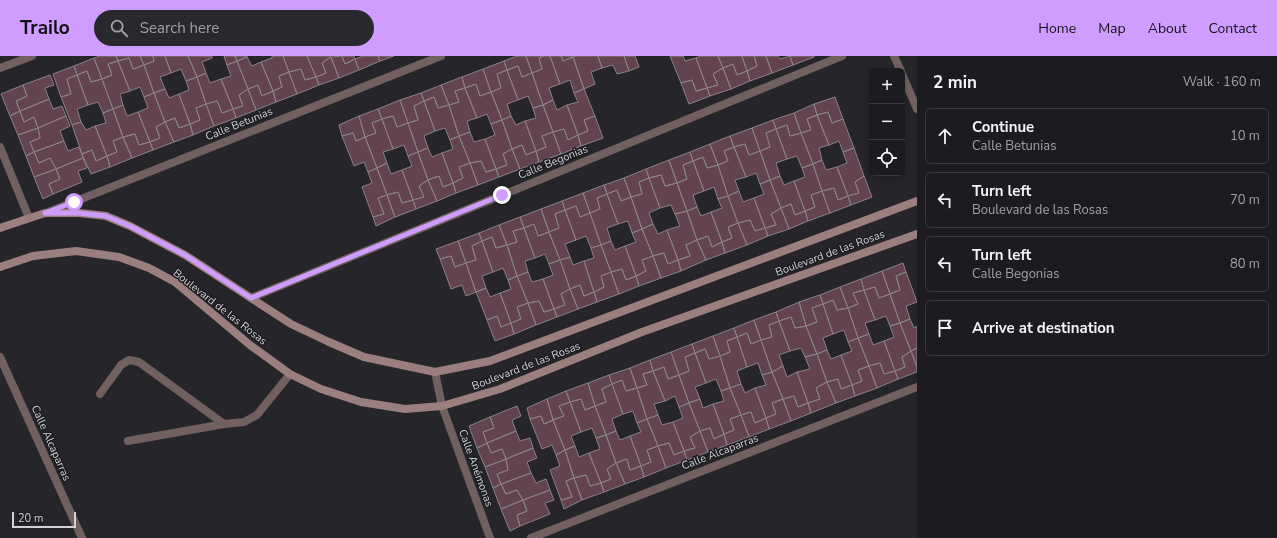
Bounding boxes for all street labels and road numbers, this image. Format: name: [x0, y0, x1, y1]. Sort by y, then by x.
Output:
street label: Calle Betunias: [203, 104, 275, 144]
street label: Calle Begonias: [516, 141, 590, 183]
street label: Boulevard de las Rosas: [773, 226, 887, 280]
street label: Boulevard de las Rosas: [170, 266, 270, 348]
street label: Boulevard de las Rosas: [470, 338, 582, 394]
street label: Calle Alcaparras: [28, 403, 74, 483]
street label: Calle Anémonas: [455, 427, 497, 509]
street label: Calle Alcaparras: [679, 430, 761, 474]

